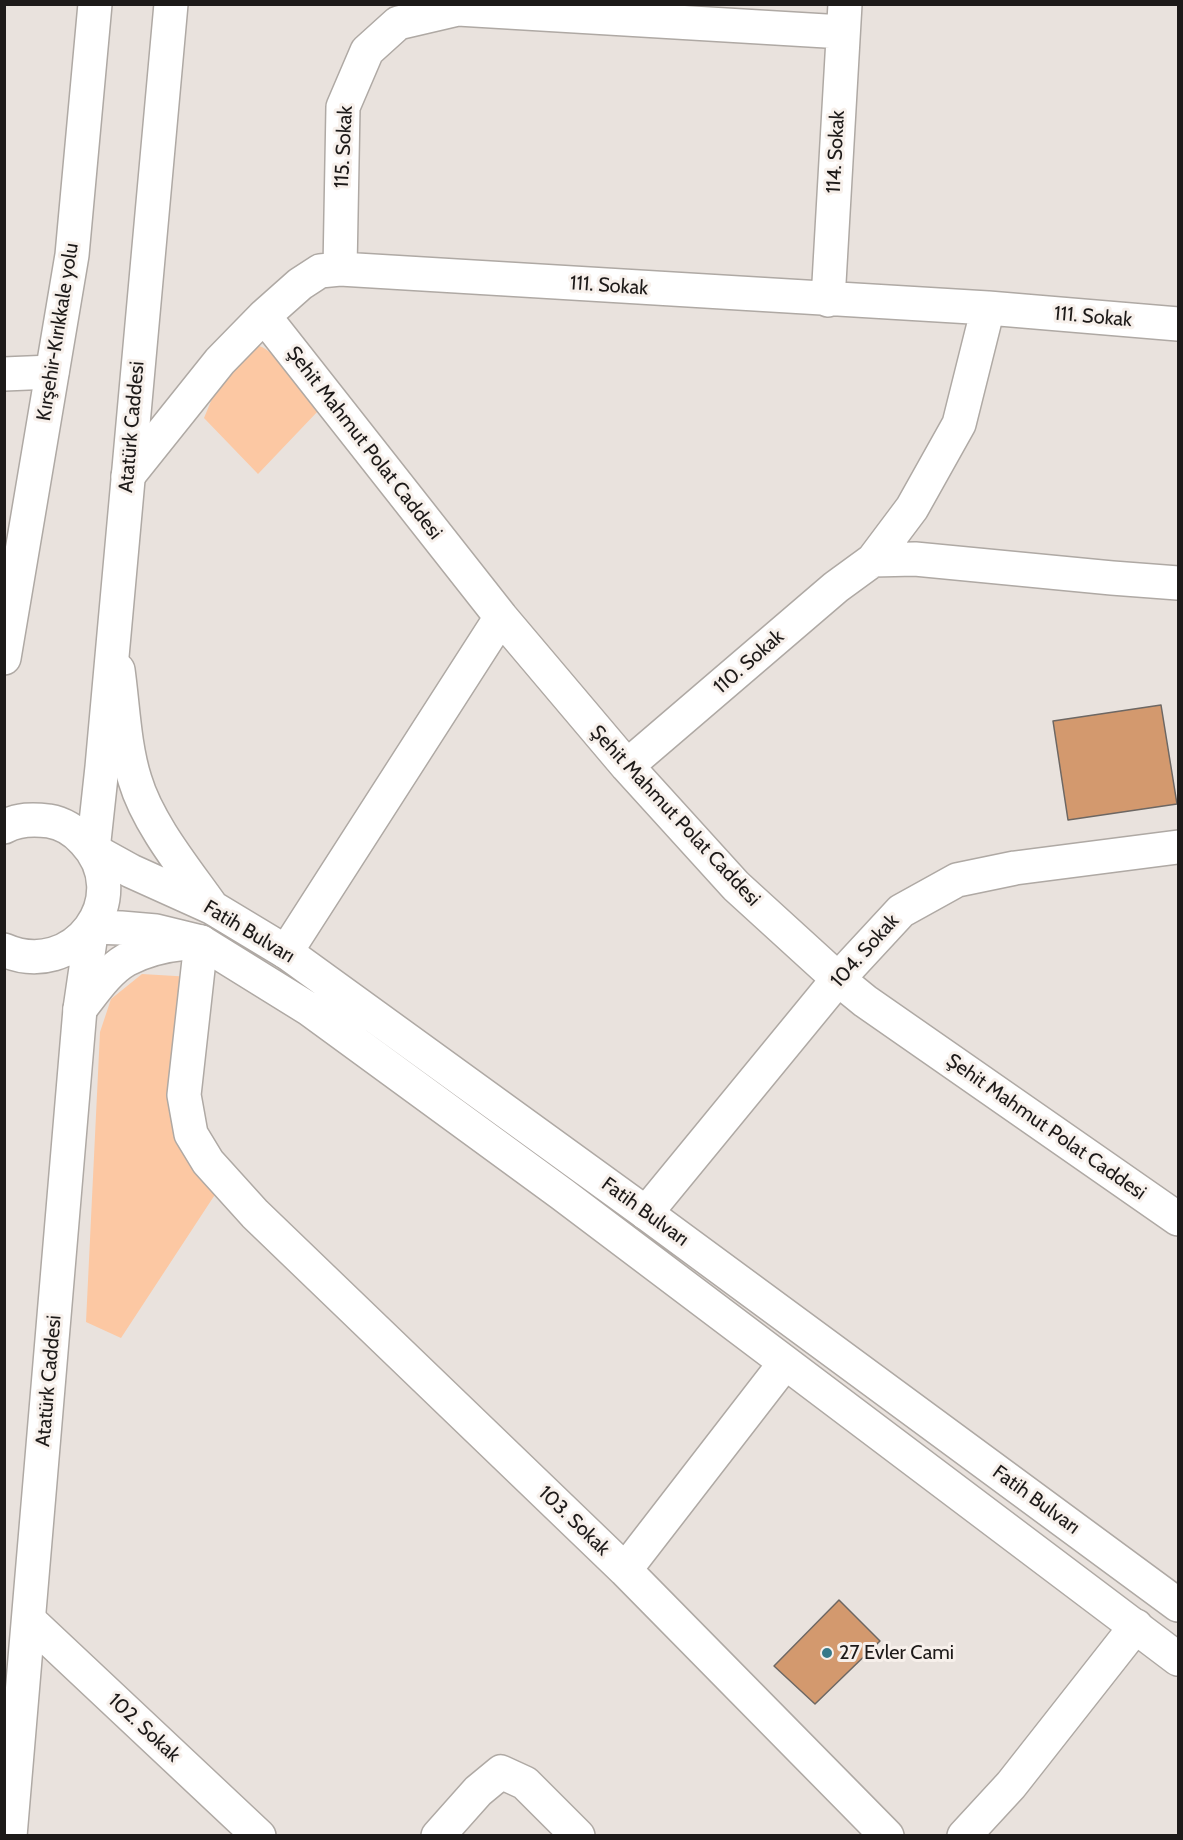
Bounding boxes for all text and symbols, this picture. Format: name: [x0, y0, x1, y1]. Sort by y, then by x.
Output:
street label: 115. Sokak: [330, 105, 358, 189]
street label: 114. Sokak: [822, 110, 850, 194]
street label: Kırşehir-Kırıkkale yolu: [32, 241, 84, 423]
street label: 111. Sokak: [569, 271, 649, 301]
street label: 111. Sokak: [1053, 302, 1133, 332]
street label: Şehit Mahmut Polat Caddesi: [281, 342, 447, 544]
street label: Atatürk Caddesi: [114, 360, 150, 494]
street label: 110. Sokak: [709, 625, 789, 699]
street label: Şehit Mahmut Polat Caddesi: [585, 721, 765, 911]
street label: Fatih Bulvarı: [199, 895, 299, 969]
street label: 104. Sokak: [826, 909, 904, 993]
street label: Şehit Mahmut Polat Caddesi: [941, 1049, 1151, 1205]
street label: Fatih Bulvarı: [597, 1172, 693, 1252]
street label: Atatürk Caddesi: [31, 1314, 67, 1448]
street label: Fatih Bulvarı: [988, 1460, 1084, 1540]
street label: 103. Sokak: [533, 1481, 615, 1561]
place label: 27 Evler Cami: [839, 1641, 954, 1665]
marker: 27 Evler Cami: [820, 1646, 834, 1660]
street label: 102. Sokak: [103, 1689, 185, 1767]

